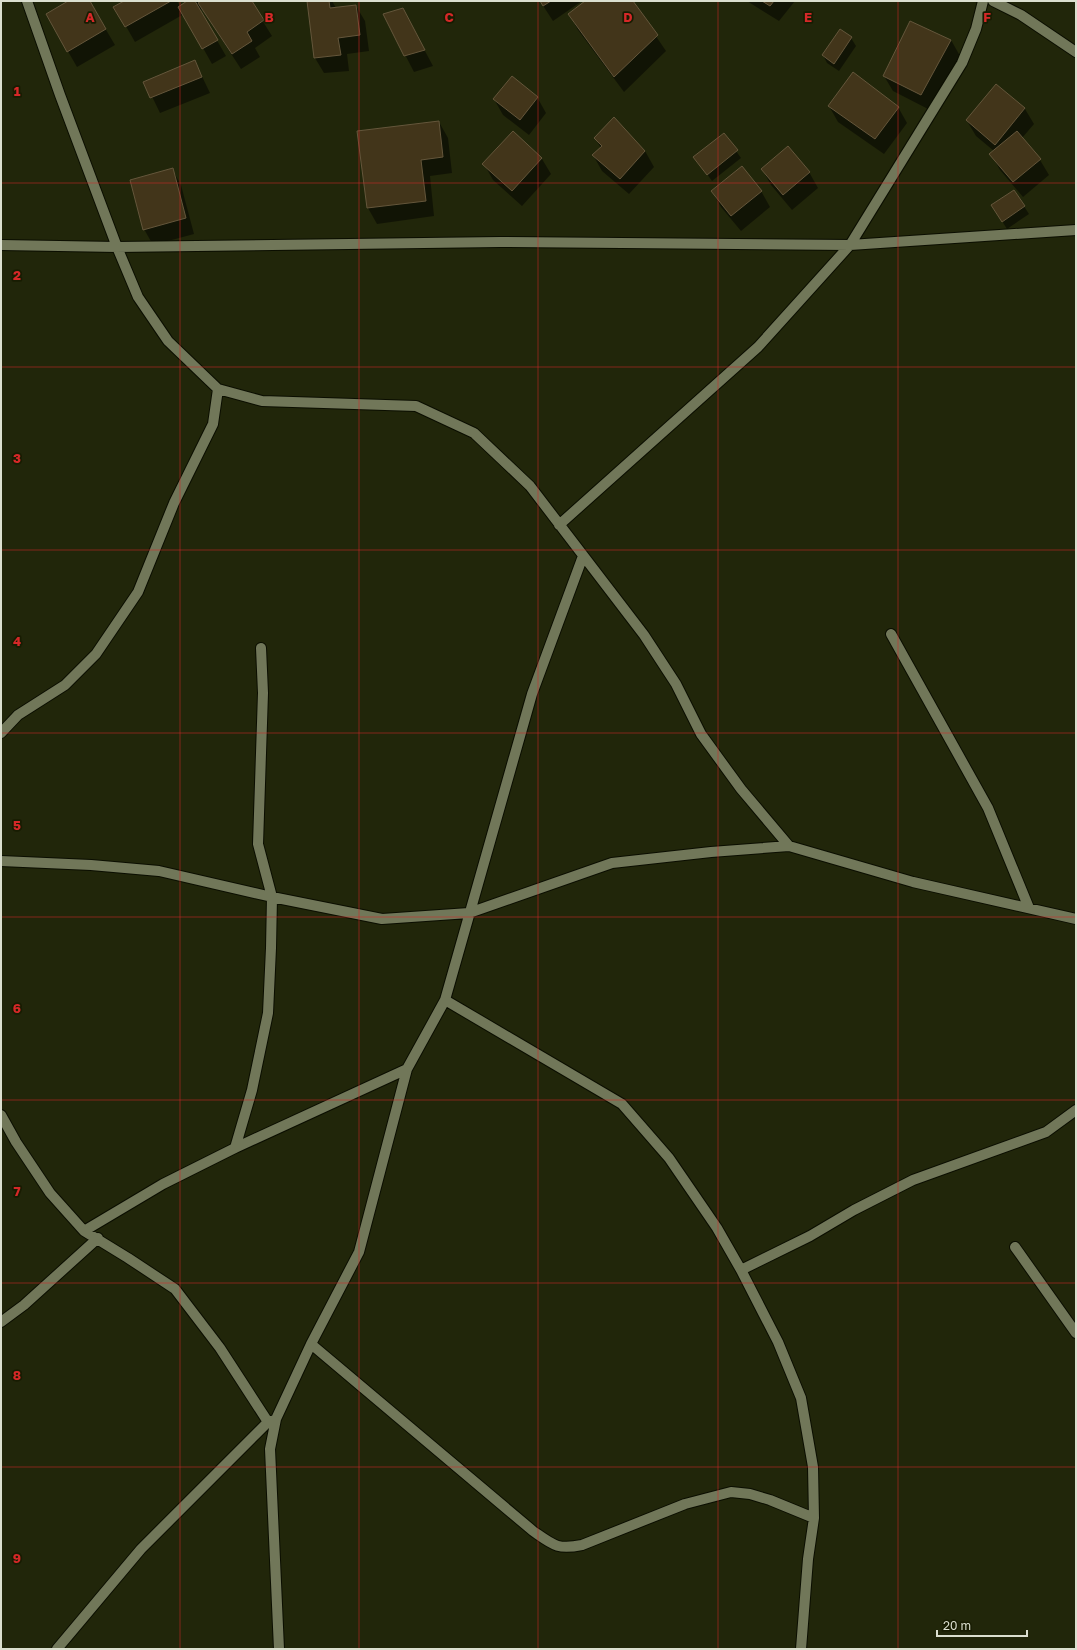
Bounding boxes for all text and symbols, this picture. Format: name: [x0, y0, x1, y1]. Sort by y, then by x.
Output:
text: A: [85, 9, 95, 25]
text: B: [264, 9, 274, 25]
text: C: [444, 9, 454, 25]
text: D: [623, 9, 633, 25]
text: E: [804, 9, 812, 25]
text: F: [983, 9, 991, 25]
text: 1: [14, 83, 21, 99]
text: 2: [13, 267, 21, 283]
text: 3: [13, 450, 21, 466]
text: 4: [13, 633, 21, 649]
text: 5: [13, 817, 21, 833]
text: 6: [13, 1000, 21, 1016]
text: 7: [13, 1183, 21, 1199]
text: 8: [13, 1367, 21, 1383]
text: 9: [13, 1550, 21, 1566]
scale bar: [937, 1612, 1027, 1638]
text: 20 m: [943, 1618, 971, 1633]

